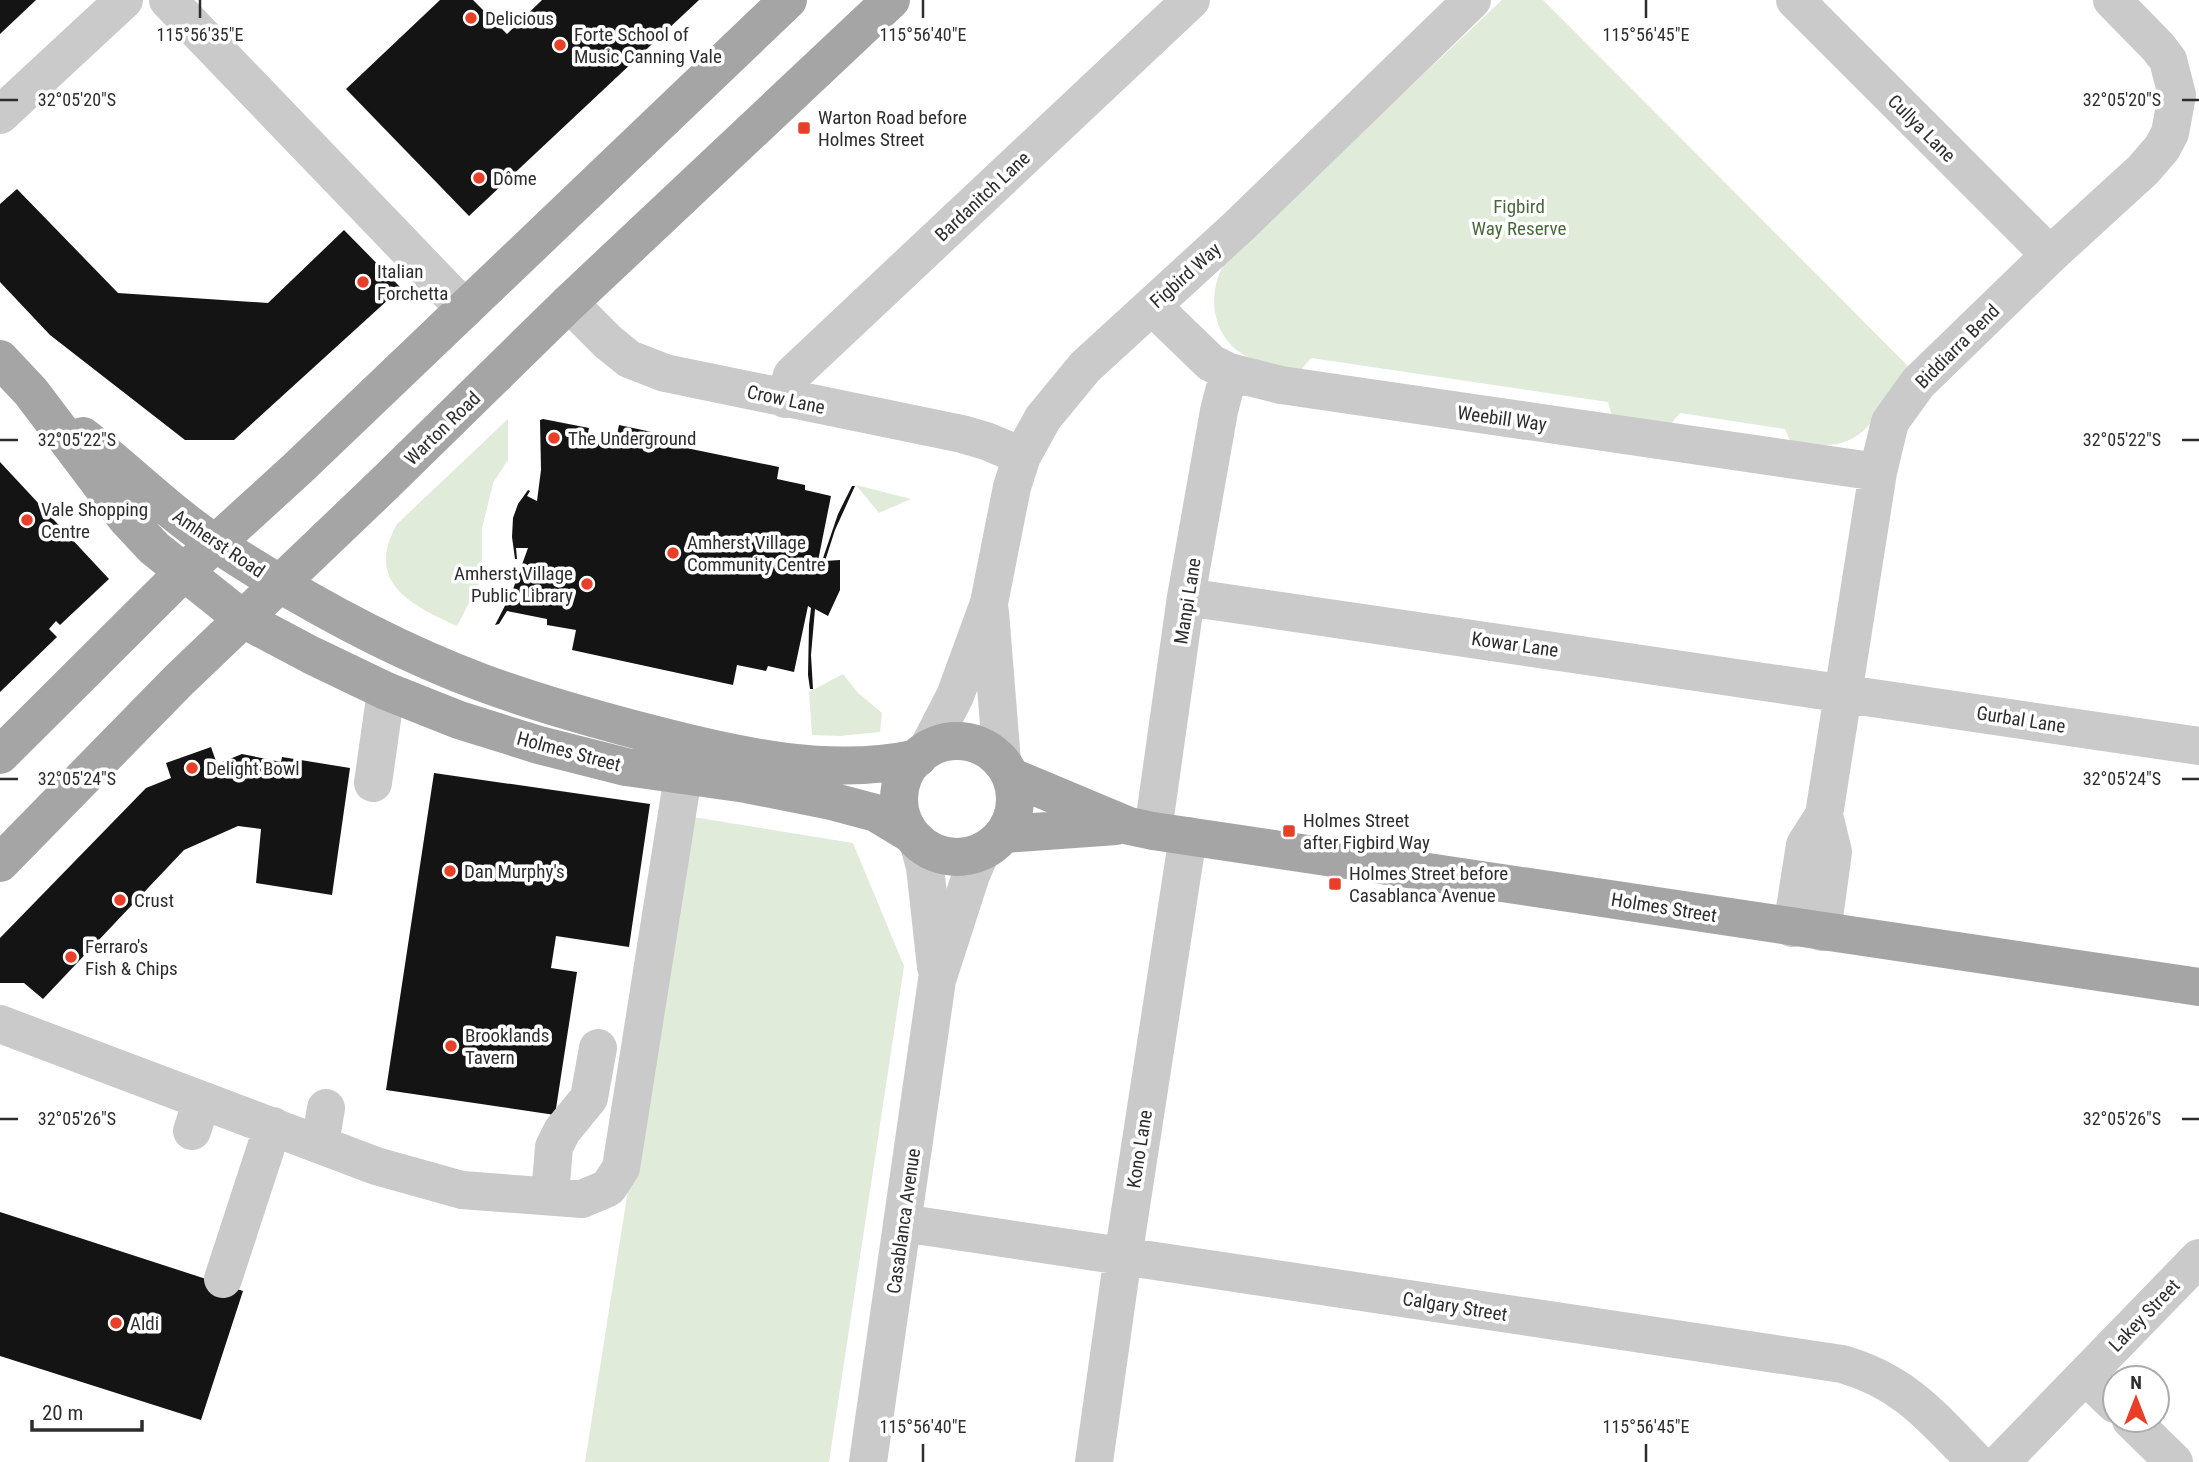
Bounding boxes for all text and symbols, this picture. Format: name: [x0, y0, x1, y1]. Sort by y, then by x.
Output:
place label: Delicious: [485, 7, 554, 30]
marker: Delicious: [463, 10, 479, 26]
place label: Forte School of Music Canning Vale: [574, 23, 722, 68]
text: 115°56'35"E: [157, 24, 243, 45]
text: 115°56'40"E: [880, 24, 966, 45]
text: 115°56'45"E: [1603, 24, 1689, 45]
marker: Forte School of Music Canning Vale: [552, 37, 568, 53]
text: 32°05'20"S: [38, 89, 116, 110]
text: 32°05'20"S: [2083, 89, 2161, 110]
street label: Cullya Lane: [1883, 90, 1960, 167]
place label: Warton Road before Holmes Street: [818, 106, 967, 151]
marker: Warton Road before Holmes Street: [796, 120, 812, 136]
street label: Bardanitch Lane: [930, 147, 1035, 246]
place label: Dôme: [493, 167, 537, 190]
marker: Dôme: [471, 170, 487, 186]
park label: Figbird Way Reserve: [1472, 195, 1567, 240]
street label: Figbird Way: [1145, 238, 1225, 313]
place label: Italian Forchetta: [377, 260, 448, 305]
marker: Italian Forchetta: [355, 274, 371, 290]
street label: Biddiarra Bend: [1910, 299, 2004, 393]
street label: Crow Lane: [745, 380, 827, 419]
street label: Warton Road: [400, 387, 485, 470]
street label: Weebill Way: [1456, 401, 1548, 436]
place label: The Underground: [568, 427, 696, 450]
text: 32°05'22"S: [38, 429, 116, 450]
text: 32°05'22"S: [2083, 429, 2161, 450]
marker: The Underground: [546, 430, 562, 446]
place label: Vale Shopping Centre: [41, 498, 148, 543]
street label: Amherst Road: [168, 504, 269, 583]
marker: Vale Shopping Centre: [19, 512, 35, 528]
place label: Amherst Village Community Centre: [687, 531, 826, 576]
marker: Amherst Village Community Centre: [665, 545, 681, 561]
street label: Manpi Lane: [1169, 556, 1206, 646]
place label: Amherst Village Public Library: [454, 562, 573, 607]
marker: Amherst Village Public Library: [579, 576, 595, 592]
street label: Kowar Lane: [1470, 627, 1560, 662]
street label: Gurbal Lane: [1975, 701, 2067, 738]
street label: Holmes Street: [514, 727, 623, 776]
place label: Delight Bowl: [206, 757, 300, 780]
marker: Delight Bowl: [184, 760, 200, 776]
text: 32°05'24"S: [38, 768, 116, 789]
text: 32°05'24"S: [2083, 768, 2161, 789]
place label: Holmes Street after Figbird Way: [1303, 809, 1430, 854]
marker: Holmes Street after Figbird Way: [1281, 823, 1297, 839]
place label: Dan Murphy's: [464, 860, 565, 883]
place label: Holmes Street before Casablanca Avenue: [1349, 862, 1508, 907]
marker: Dan Murphy's: [442, 863, 458, 879]
marker: Holmes Street before Casablanca Avenue: [1327, 876, 1343, 892]
street label: Holmes Street: [1610, 888, 1718, 927]
place label: Crust: [134, 889, 174, 912]
marker: Crust: [112, 892, 128, 908]
place label: Ferraro's Fish & Chips: [85, 935, 178, 980]
marker: Ferraro's Fish & Chips: [63, 949, 79, 965]
place label: Brooklands Tavern: [465, 1024, 549, 1069]
marker: Brooklands Tavern: [443, 1038, 459, 1054]
text: 32°05'26"S: [38, 1108, 116, 1129]
street label: Kono Lane: [1122, 1108, 1157, 1190]
text: 32°05'26"S: [2083, 1108, 2161, 1129]
street label: Casablanca Avenue: [882, 1147, 925, 1295]
street label: Lakey Street: [2104, 1274, 2185, 1356]
street label: Calgary Street: [1401, 1287, 1509, 1326]
place label: Aldi: [130, 1312, 159, 1335]
marker: Aldi: [108, 1315, 124, 1331]
north arrow: [2101, 1364, 2171, 1434]
text: N: [2130, 1371, 2142, 1394]
scale bar: [32, 1388, 142, 1432]
text: 20 m: [42, 1401, 83, 1425]
text: 115°56'40"E: [880, 1416, 966, 1437]
text: 115°56'45"E: [1603, 1416, 1689, 1437]

